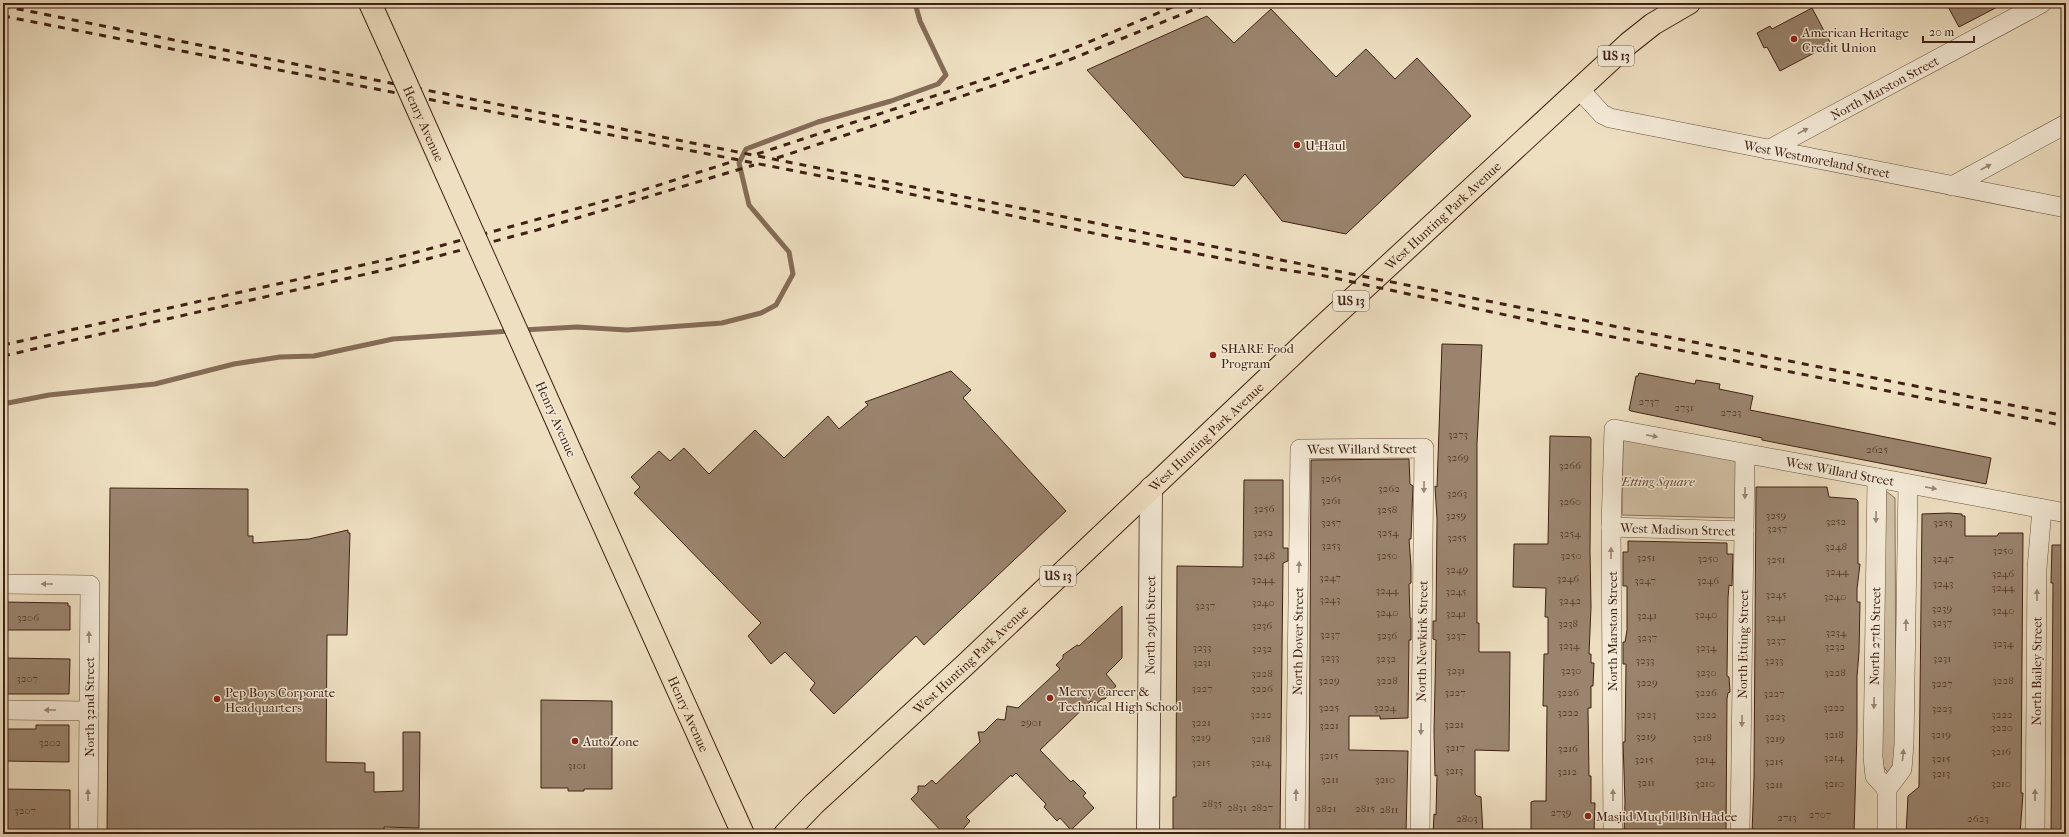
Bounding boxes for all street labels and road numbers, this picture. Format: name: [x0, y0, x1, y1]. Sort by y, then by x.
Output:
road number: US 13: [1598, 46, 1634, 66]
street label: North Marston Street: [1828, 52, 1941, 123]
street label: Henry Avenue: [401, 83, 448, 164]
street label: West Westmoreland Street: [1742, 137, 1892, 181]
street label: West Hunting Park Avenue: [1381, 158, 1504, 273]
road number: US 13: [1333, 291, 1369, 311]
street label: Henry Avenue: [533, 379, 580, 460]
street label: West Hunting Park Avenue: [1145, 379, 1267, 495]
street label: West Willard Street: [1306, 441, 1417, 456]
street label: West Willard Street: [1784, 453, 1896, 488]
street label: West Madison Street: [1619, 520, 1736, 538]
road number: US 13: [1040, 566, 1076, 586]
street label: North Marston Street: [1605, 570, 1620, 691]
street label: North 29th Street: [1142, 575, 1158, 675]
street label: North Newkirk Street: [1413, 580, 1431, 702]
street label: North Dover Street: [1289, 586, 1306, 695]
street label: North 27th Street: [1867, 586, 1883, 685]
street label: North Etting Street: [1734, 589, 1751, 699]
street label: West Hunting Park Avenue: [909, 601, 1032, 717]
street label: North Bailey Street: [2028, 616, 2044, 725]
street label: North 32nd Street: [82, 657, 97, 757]
street label: Henry Avenue: [665, 674, 713, 755]

